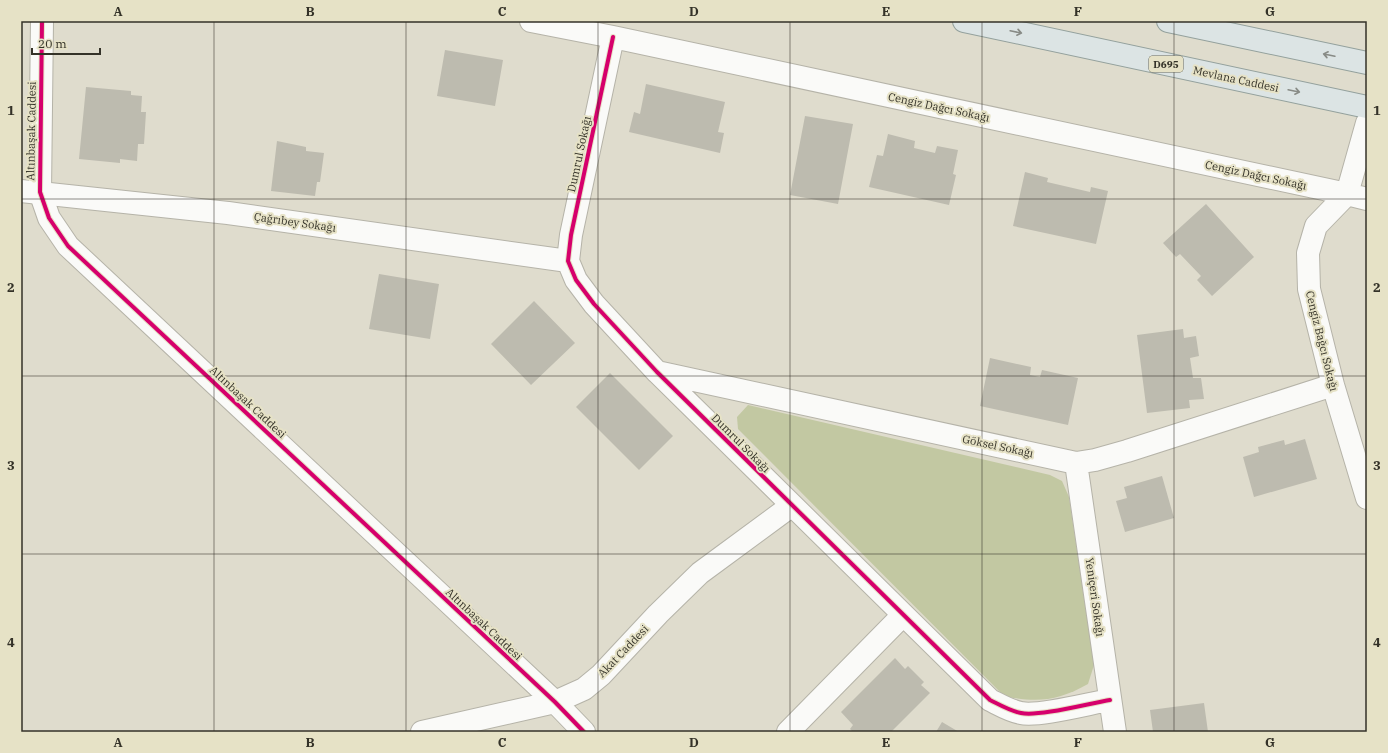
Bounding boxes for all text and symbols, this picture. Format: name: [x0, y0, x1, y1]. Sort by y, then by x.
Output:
text: A: [113, 3, 123, 20]
text: B: [305, 3, 315, 20]
text: C: [498, 3, 507, 20]
text: D: [689, 3, 699, 20]
text: E: [882, 3, 890, 20]
text: F: [1074, 3, 1082, 20]
text: G: [1265, 3, 1275, 20]
one-way arrow: [1009, 28, 1022, 36]
scale bar: [32, 30, 100, 56]
text: 20 m: [38, 36, 67, 51]
one-way arrow: [1323, 51, 1336, 59]
road number: D695: [1149, 56, 1183, 72]
street label: Mevlana Caddesi: [1192, 63, 1281, 95]
street label: Altınbaşak Caddesi: [23, 81, 39, 181]
one-way arrow: [1287, 88, 1300, 96]
street label: Cengiz Dağcı Sokağı: [887, 89, 992, 125]
text: 1: [7, 102, 15, 119]
text: 1: [1373, 102, 1381, 119]
street label: Dumrul Sokağı: [564, 114, 594, 193]
street label: Cengiz Dağcı Sokağı: [1204, 157, 1309, 193]
street label: Çağrıbey Sokağı: [253, 209, 338, 235]
text: 2: [7, 279, 15, 296]
text: 2: [1373, 279, 1381, 296]
street label: Cengiz Bağcı Sokağı: [1303, 289, 1341, 393]
street label: Altınbaşak Caddesi: [207, 363, 289, 441]
street label: Dumrul Sokağı: [709, 411, 774, 476]
street label: Göksel Sokağı: [961, 432, 1035, 460]
text: 3: [7, 457, 15, 474]
text: 3: [1373, 457, 1381, 474]
street label: Yeniçeri Sokağı: [1083, 557, 1108, 638]
street label: Altınbaşak Caddesi: [443, 585, 525, 663]
street label: Akat Caddesi: [595, 622, 652, 680]
text: 4: [7, 634, 15, 651]
text: 4: [1373, 634, 1381, 651]
text: A: [113, 734, 123, 751]
text: B: [305, 734, 315, 751]
text: C: [498, 734, 507, 751]
text: D: [689, 734, 699, 751]
text: E: [882, 734, 890, 751]
text: F: [1074, 734, 1082, 751]
text: G: [1265, 734, 1275, 751]

